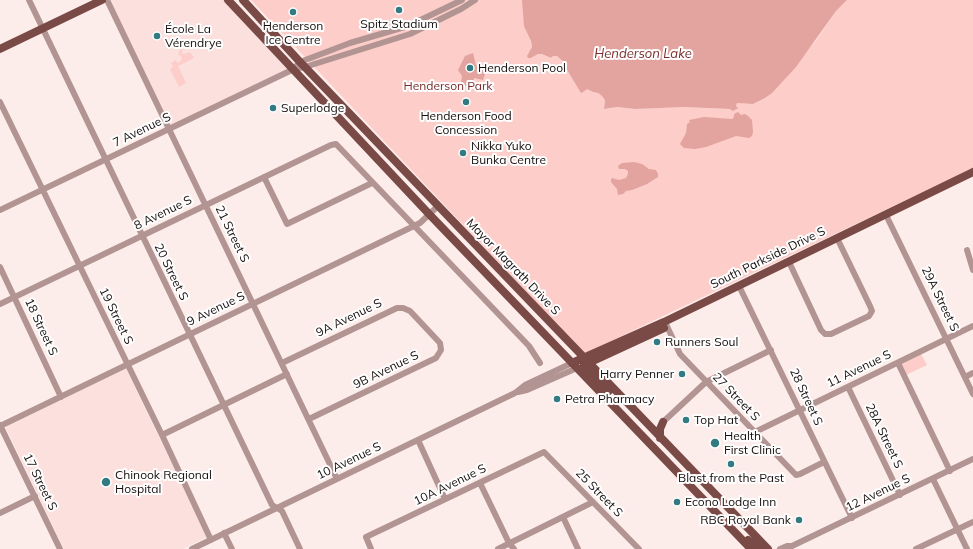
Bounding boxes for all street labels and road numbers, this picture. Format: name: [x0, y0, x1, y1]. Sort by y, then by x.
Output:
street label: 7 Avenue S: [111, 110, 173, 150]
street label: 8 Avenue S: [132, 193, 194, 233]
street label: 21 Street S: [212, 203, 252, 265]
street label: Mayor Magrath Drive S: [463, 216, 563, 318]
street label: South Parkside Drive S: [708, 224, 828, 292]
street label: 20 Street S: [151, 241, 191, 303]
street label: 29A Street S: [918, 264, 962, 334]
street label: 19 Street S: [96, 285, 136, 347]
street label: 9 Avenue S: [185, 289, 247, 329]
street label: 18 Street S: [22, 296, 60, 358]
street label: 9A Avenue S: [314, 296, 384, 340]
street label: 11 Avenue S: [824, 347, 894, 391]
street label: 9B Avenue S: [351, 348, 421, 392]
street label: 28 Street S: [787, 366, 825, 428]
street label: 27 Street S: [710, 370, 762, 424]
street label: 28A Street S: [862, 401, 906, 471]
street label: 10 Avenue S: [314, 439, 384, 483]
street label: 17 Street S: [20, 451, 60, 513]
street label: 10A Avenue S: [411, 461, 489, 509]
street label: 25 Street S: [573, 466, 625, 520]
street label: 12 Avenue S: [843, 471, 913, 515]

